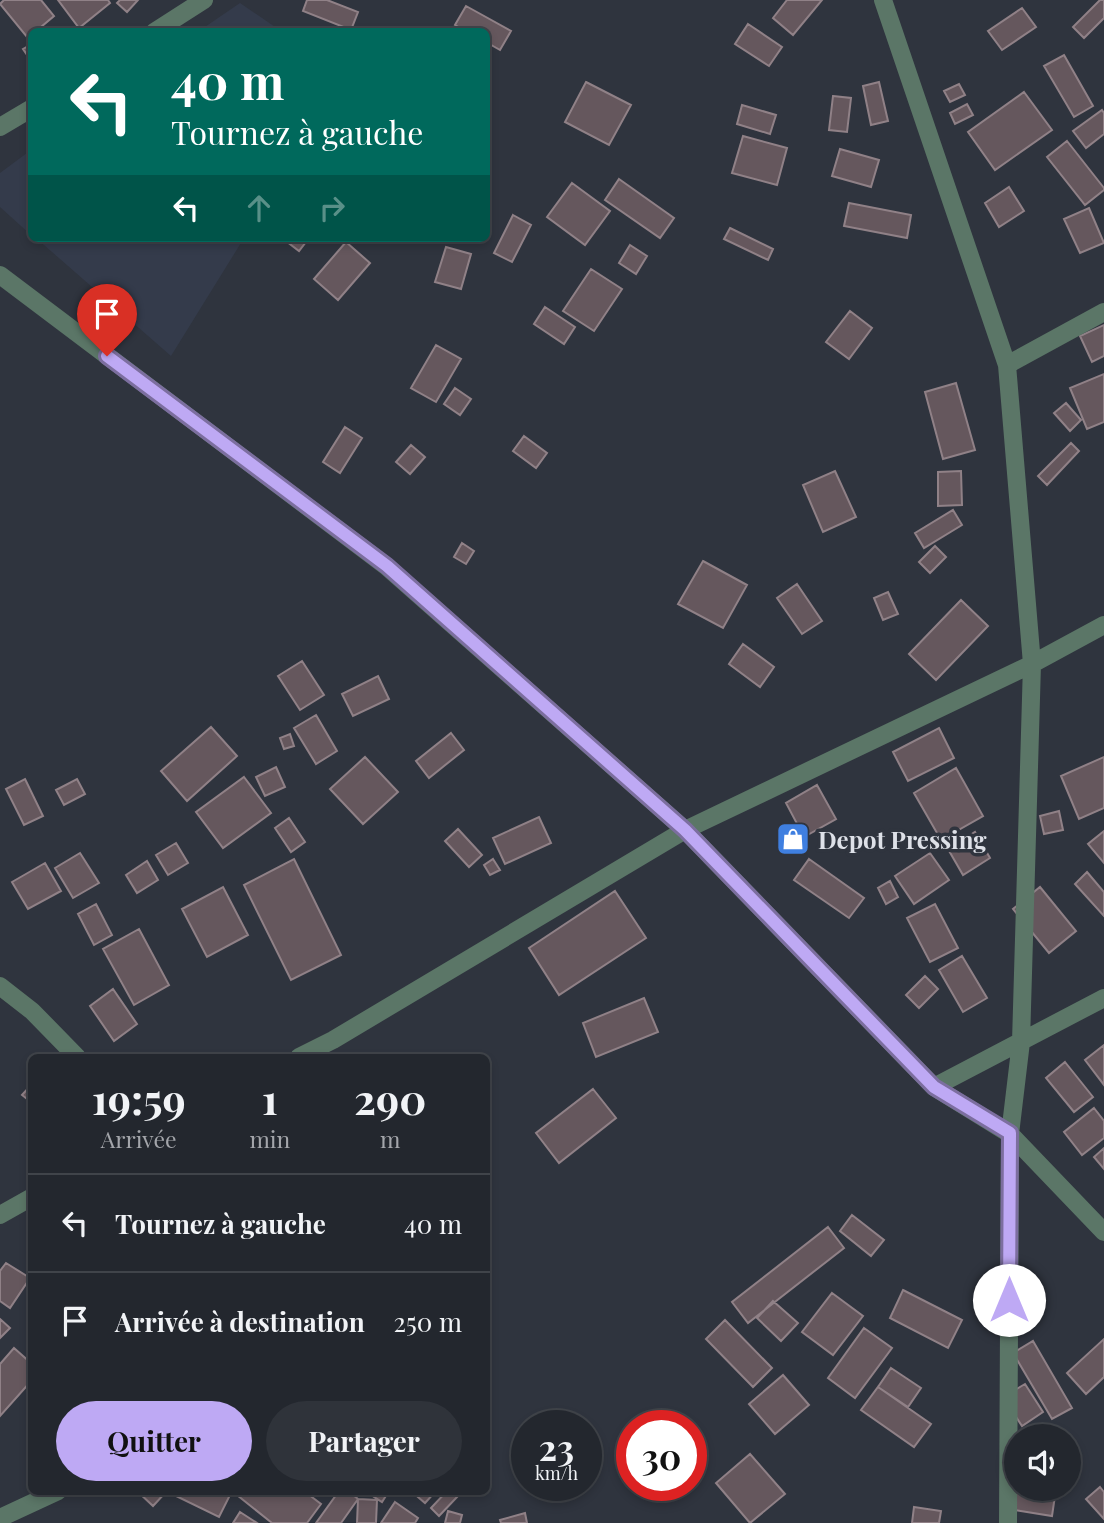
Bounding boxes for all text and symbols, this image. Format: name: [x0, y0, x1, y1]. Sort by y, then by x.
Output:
text: 40 m: [171, 47, 284, 112]
icon: left: [56, 56, 147, 147]
text: Tournez à gauche: [171, 110, 424, 153]
icon: left: [167, 189, 205, 227]
icon: ahead: [240, 189, 278, 227]
icon: right: [313, 189, 351, 227]
pin: [77, 284, 137, 356]
icon: arrive: [88, 295, 126, 333]
shop icon: Depot Pressing: [774, 820, 812, 858]
place label: Depot Pressing: [818, 823, 987, 855]
text: 19:59: [92, 1070, 186, 1126]
text: 1: [262, 1070, 278, 1126]
text: 290: [354, 1070, 426, 1126]
text: Arrivée: [101, 1123, 177, 1154]
text: min: [249, 1123, 290, 1154]
text: m: [380, 1123, 400, 1154]
icon: left: [56, 1204, 94, 1242]
text: Tournez à gauche: [115, 1206, 326, 1241]
text: 40 m: [404, 1206, 462, 1241]
position arrow: [972, 1263, 1046, 1337]
icon: arrive: [56, 1302, 94, 1340]
text: Arrivée à destination: [115, 1304, 365, 1339]
text: 250 m: [394, 1304, 462, 1339]
button: Quitter: [56, 1401, 252, 1481]
button: Partager: [266, 1401, 462, 1481]
speed limit sign: 30: [616, 1410, 707, 1501]
text: 23: [539, 1423, 574, 1470]
map controls: [1004, 1424, 1081, 1501]
button: sound: [1004, 1424, 1081, 1501]
text: km/h: [535, 1461, 578, 1485]

